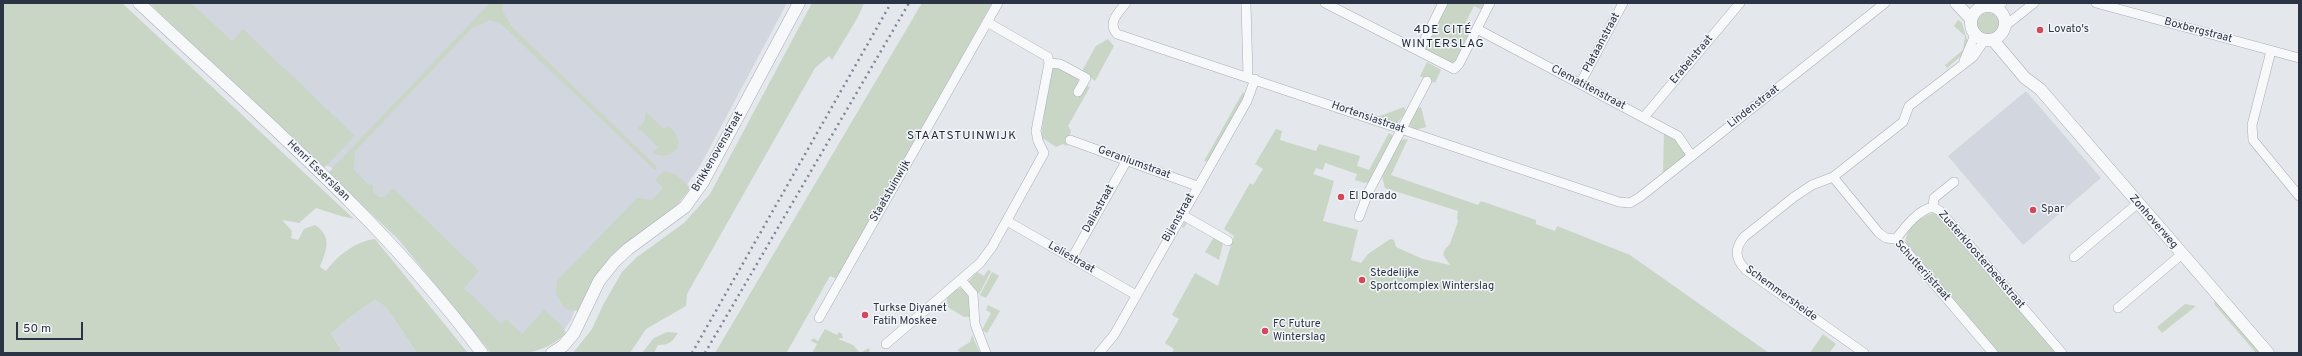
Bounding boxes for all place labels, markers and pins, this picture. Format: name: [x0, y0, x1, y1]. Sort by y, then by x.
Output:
place label: Lovato's: [2048, 23, 2089, 37]
marker: Lovato's: [2035, 25, 2045, 35]
place label: El Dorado: [1349, 190, 1397, 204]
marker: El Dorado: [1336, 192, 1346, 202]
place label: Spar: [2041, 203, 2064, 217]
marker: Spar: [2028, 205, 2038, 215]
place label: Stedelijke Sportcomplex Winterslag: [1370, 267, 1494, 293]
marker: Stedelijke Sportcomplex Winterslag: [1357, 275, 1367, 285]
place label: Turkse Diyanet Fatih Moskee: [873, 302, 947, 328]
marker: Turkse Diyanet Fatih Moskee: [860, 310, 870, 320]
place label: FC Future Winterslag: [1273, 318, 1325, 344]
marker: FC Future Winterslag: [1260, 326, 1270, 336]

